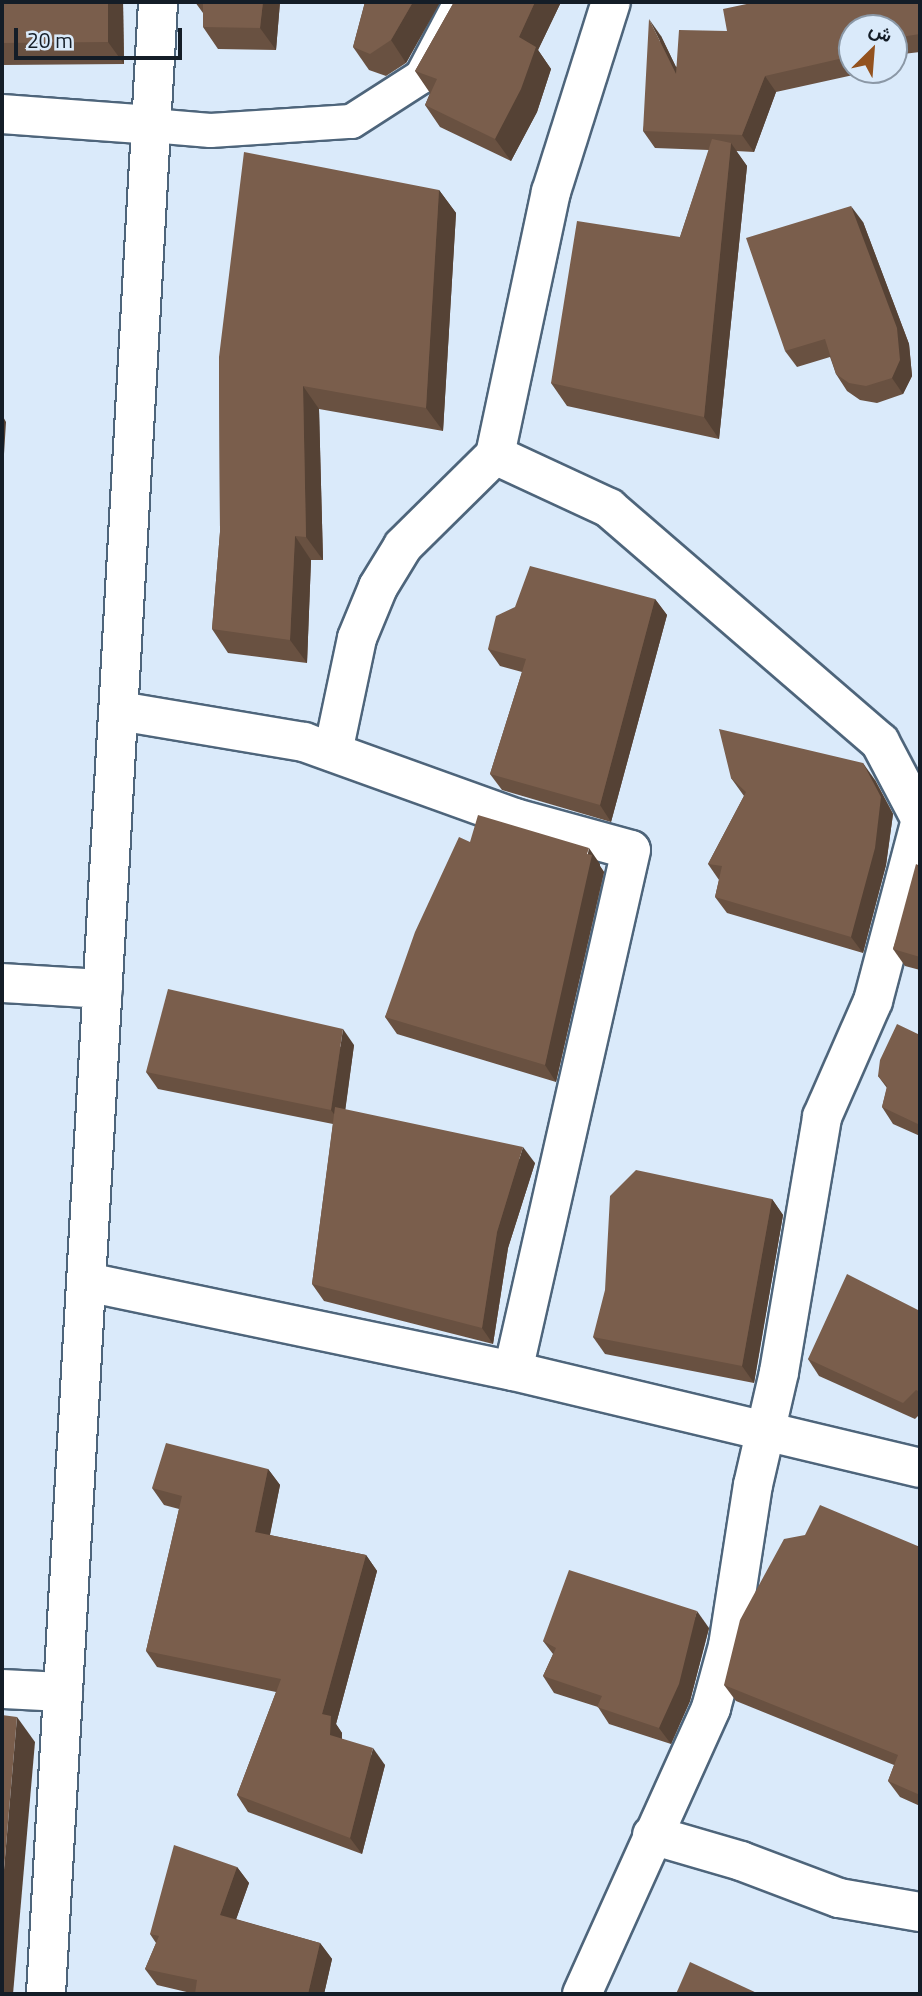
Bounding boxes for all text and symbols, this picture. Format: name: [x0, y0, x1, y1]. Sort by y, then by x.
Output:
text: ش: [865, 13, 898, 49]
scale bar: [18, 14, 186, 58]
north arrow: [838, 14, 908, 84]
text: 20 m: [27, 24, 73, 56]

